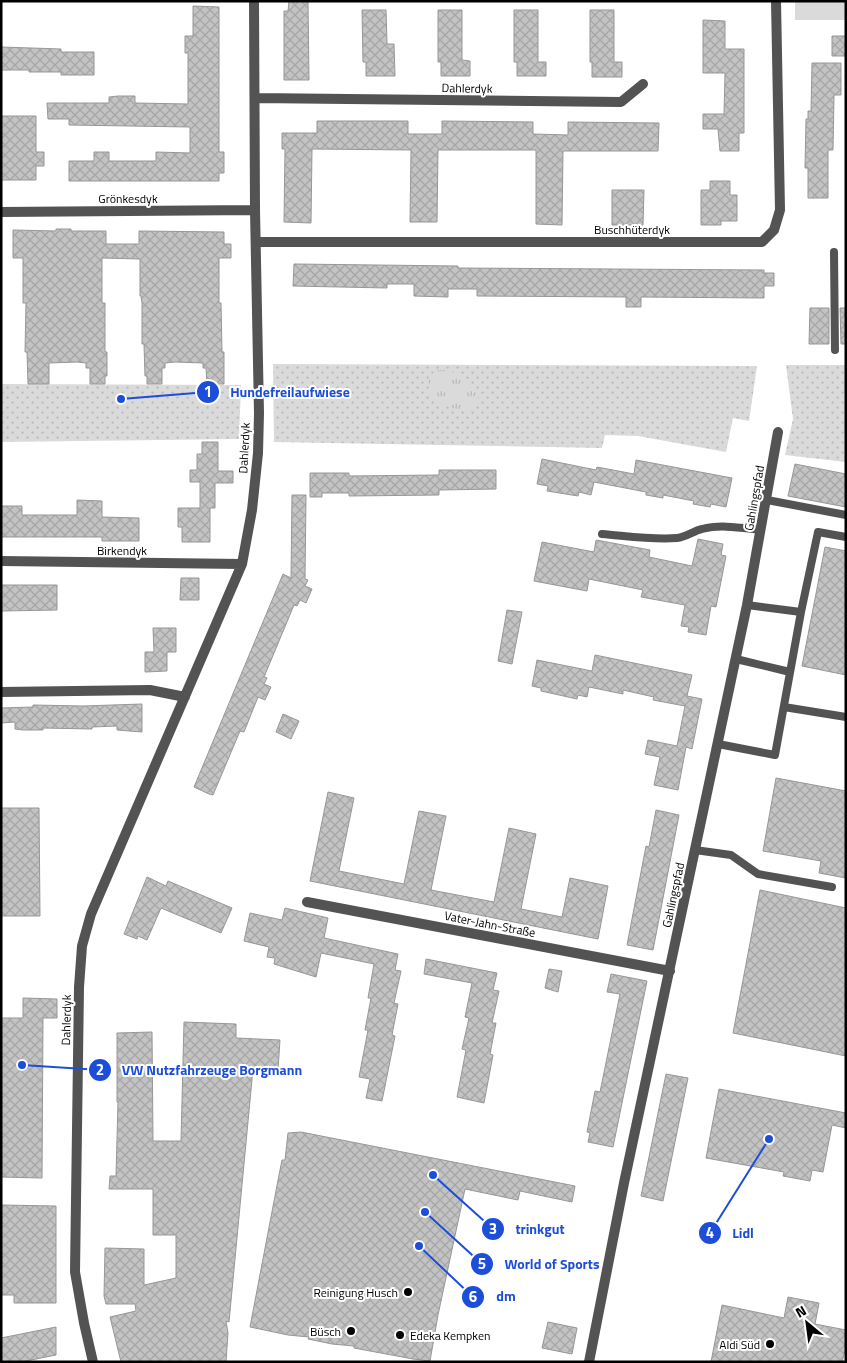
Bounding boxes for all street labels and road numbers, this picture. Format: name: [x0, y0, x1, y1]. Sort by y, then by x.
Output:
street label: Dahlerdyk: [441, 78, 493, 98]
street label: Grönkesdyk: [98, 189, 158, 208]
street label: Buschhüterdyk: [594, 220, 670, 239]
street label: Dahlerdyk: [233, 422, 255, 474]
street label: Gahlingspfad: [739, 464, 769, 532]
street label: Birkendyk: [97, 541, 147, 560]
street label: Gahlingspfad: [657, 861, 689, 929]
street label: Vater-Jahn-Straße: [443, 906, 537, 942]
street label: Dahlerdyk: [56, 994, 76, 1046]

